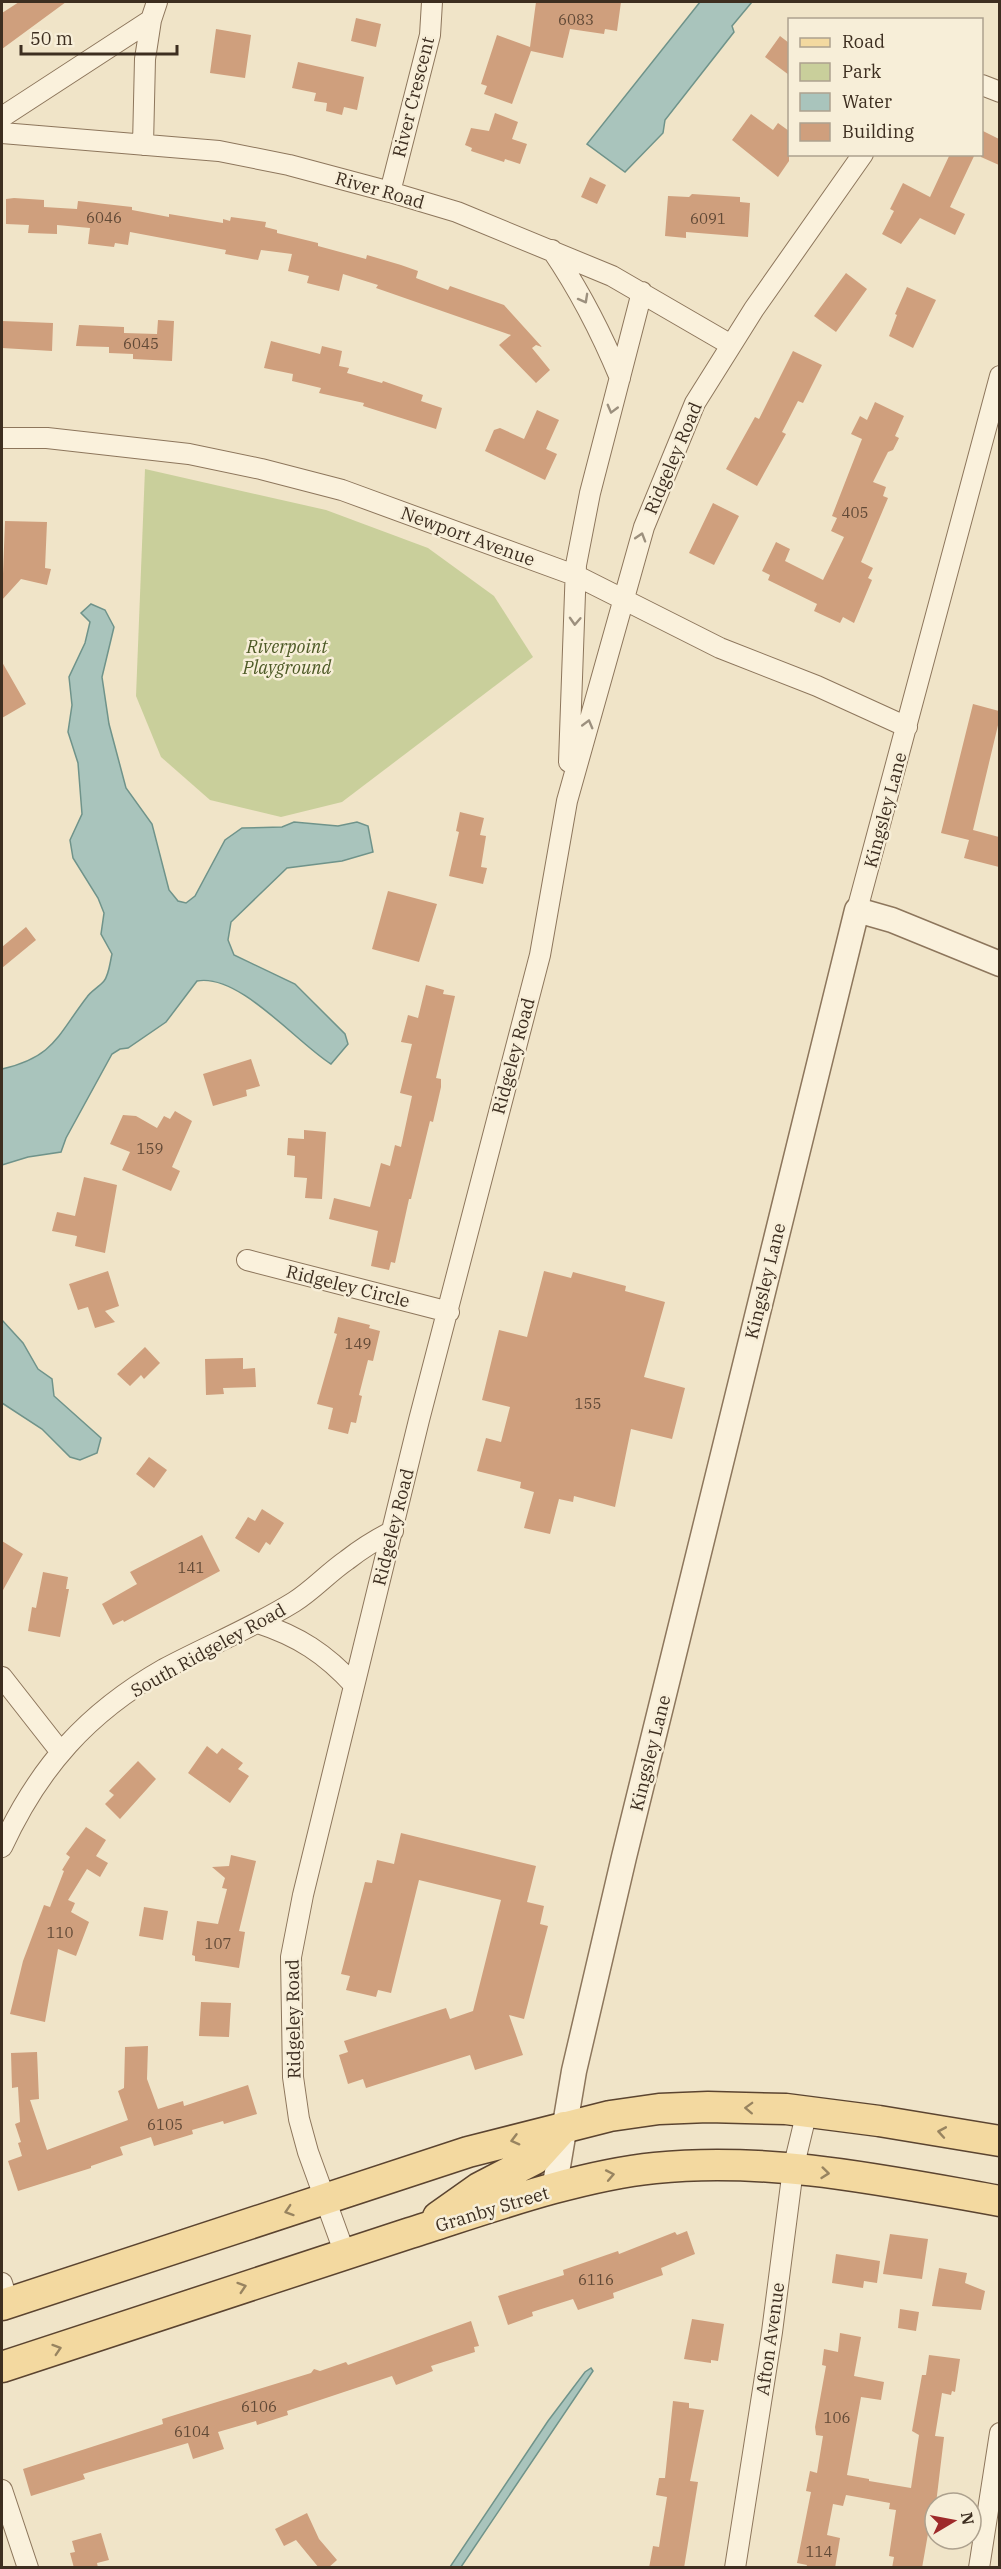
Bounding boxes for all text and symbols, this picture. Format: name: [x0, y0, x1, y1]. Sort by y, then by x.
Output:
house number: 6083: [558, 10, 594, 29]
scale bar: [21, 18, 177, 56]
legend: [788, 18, 983, 156]
text: 50 m: [30, 27, 73, 50]
text: Road: [842, 30, 885, 53]
street label: River Crescent: [387, 34, 439, 160]
text: Park: [842, 60, 882, 83]
text: Water: [842, 90, 892, 113]
text: Building: [842, 120, 914, 143]
street label: River Road: [333, 166, 427, 214]
house number: 6046: [86, 208, 122, 227]
house number: 6091: [690, 209, 726, 228]
one-way arrow: [577, 293, 588, 303]
house number: 6045: [123, 334, 159, 353]
street label: Ridgeley Road: [639, 398, 707, 518]
one-way arrow: [607, 403, 619, 414]
street label: Newport Avenue: [398, 501, 538, 571]
house number: 405: [841, 503, 869, 522]
one-way arrow: [634, 532, 646, 543]
one-way arrow: [569, 617, 582, 626]
park label: Riverpoint Playground: [242, 635, 331, 679]
one-way arrow: [580, 719, 593, 729]
street label: Kingsley Lane: [859, 750, 911, 870]
street label: Ridgeley Road: [486, 995, 540, 1117]
house number: 159: [136, 1139, 164, 1158]
street label: Kingsley Lane: [739, 1221, 791, 1341]
street label: Ridgeley Circle: [284, 1260, 412, 1312]
house number: 149: [344, 1334, 372, 1353]
house number: 155: [574, 1394, 602, 1413]
street label: Ridgeley Road: [367, 1466, 419, 1588]
house number: 141: [177, 1558, 205, 1577]
street label: South Ridgeley Road: [127, 1598, 289, 1702]
street label: Kingsley Lane: [624, 1693, 676, 1813]
house number: 110: [46, 1923, 74, 1942]
house number: 107: [204, 1934, 232, 1953]
street label: Ridgeley Road: [280, 1959, 306, 2079]
one-way arrow: [744, 2102, 753, 2114]
house number: 6105: [147, 2115, 183, 2134]
one-way arrow: [937, 2126, 946, 2138]
one-way arrow: [510, 2133, 521, 2145]
one-way arrow: [820, 2166, 830, 2179]
one-way arrow: [605, 2169, 615, 2182]
street label: Granby Street: [433, 2181, 551, 2237]
one-way arrow: [284, 2204, 295, 2216]
house number: 6116: [578, 2270, 614, 2289]
street label: Afton Avenue: [751, 2281, 789, 2397]
one-way arrow: [236, 2282, 247, 2295]
one-way arrow: [51, 2343, 62, 2356]
house number: 6106: [241, 2397, 277, 2416]
house number: 106: [823, 2408, 851, 2427]
house number: 6104: [174, 2422, 210, 2441]
north arrow: [923, 2491, 983, 2551]
text: N: [957, 2510, 979, 2526]
house number: 114: [805, 2542, 833, 2561]

